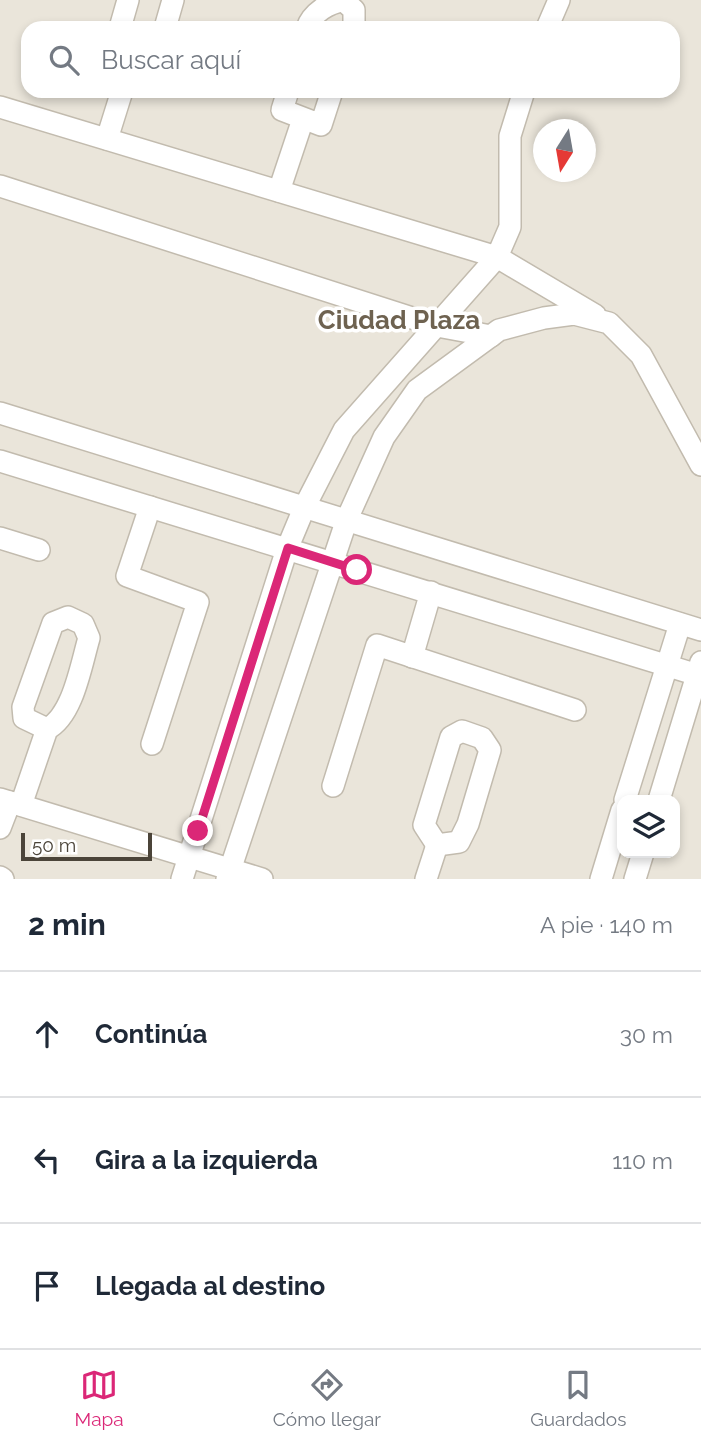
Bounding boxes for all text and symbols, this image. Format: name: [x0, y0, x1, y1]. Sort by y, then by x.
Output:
search box: [21, 21, 680, 98]
icon: search: [45, 41, 83, 79]
text: Buscar aquí: [101, 45, 241, 75]
north arrow: [533, 119, 596, 182]
district label: Ciudad Plaza: [318, 305, 480, 335]
route start: [341, 554, 372, 585]
map controls: [617, 795, 680, 858]
button: layers: [617, 795, 680, 858]
route end: [182, 815, 213, 846]
scale bar: [21, 830, 152, 862]
text: 50 m: [32, 834, 76, 856]
text: 2 min: [28, 907, 106, 942]
text: A pie · 140 m: [540, 911, 673, 938]
icon: ahead: [28, 1015, 66, 1053]
text: Continúa: [95, 1019, 207, 1049]
text: 30 m: [620, 1021, 673, 1048]
icon: left: [28, 1141, 66, 1179]
text: Gira a la izquierda: [95, 1145, 318, 1175]
text: 110 m: [612, 1147, 673, 1174]
icon: arrive: [28, 1267, 66, 1305]
text: Llegada al destino: [95, 1271, 325, 1301]
tab: Mapa: [75, 1366, 124, 1430]
tab: Cómo llegar: [273, 1366, 381, 1430]
tab: Guardados: [530, 1366, 626, 1430]

